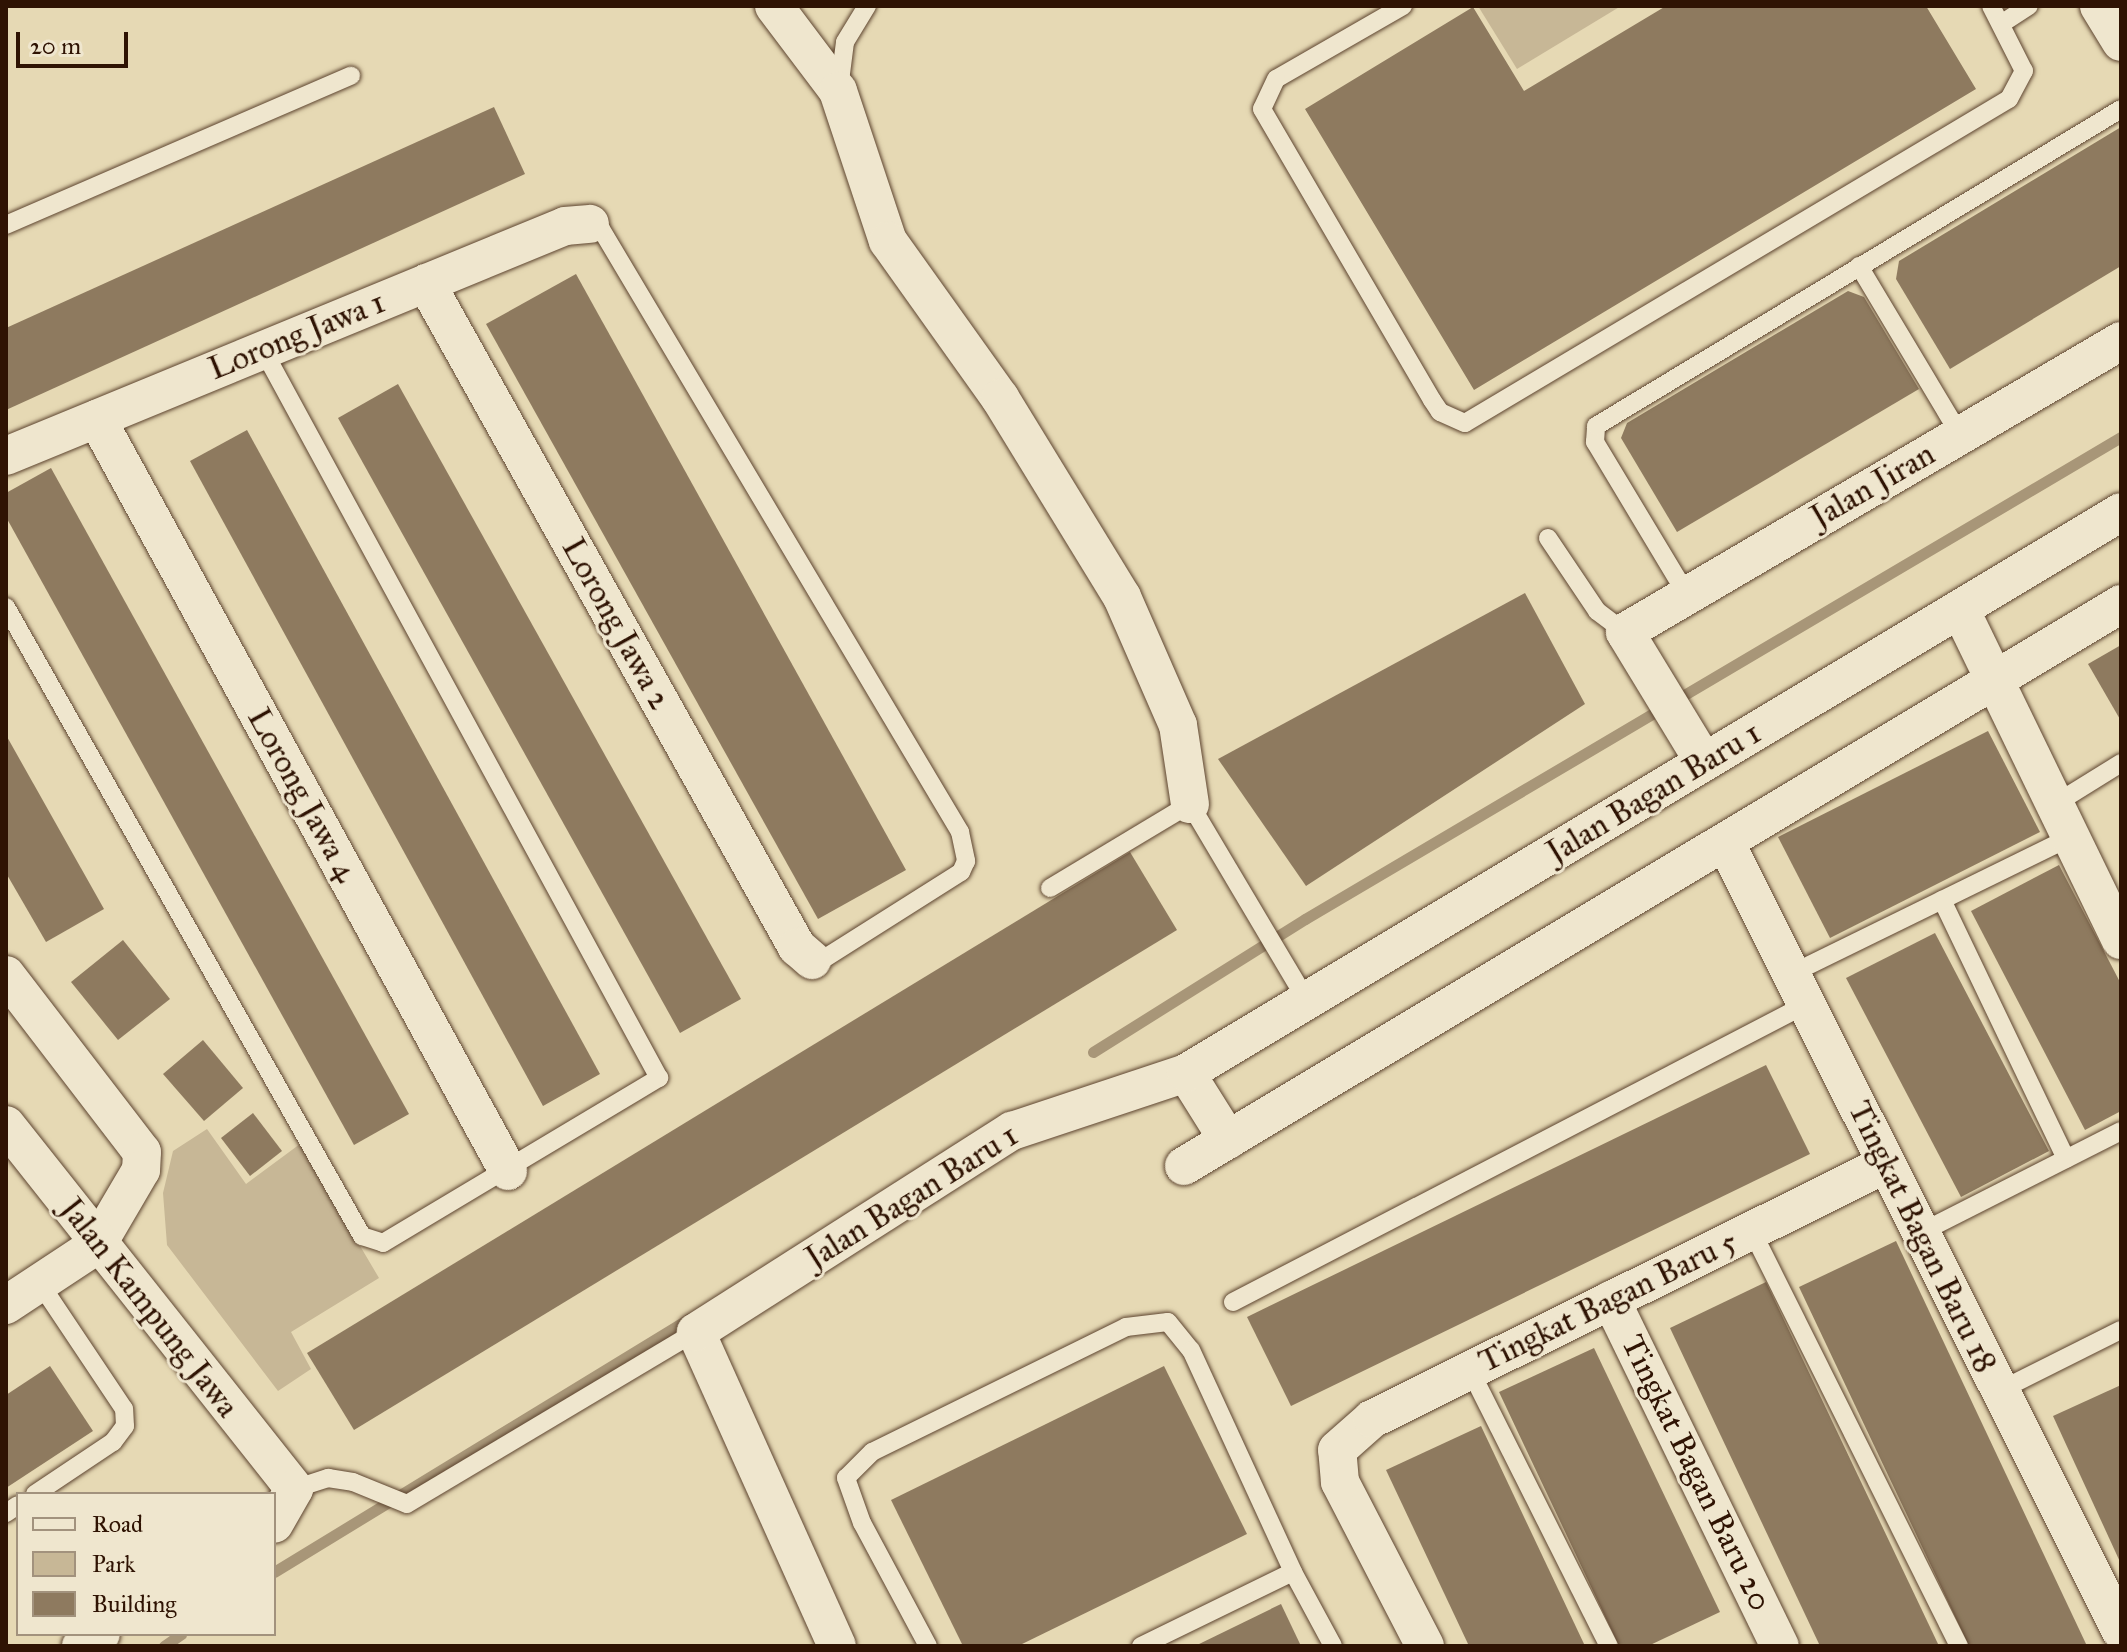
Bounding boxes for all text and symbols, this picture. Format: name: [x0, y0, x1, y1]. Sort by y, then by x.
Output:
scale bar: [20, 16, 132, 66]
text: 20 m: [30, 31, 81, 61]
street label: Lorong Jawa 1: [203, 283, 391, 389]
street label: Jalan Jiran: [1804, 435, 1942, 537]
street label: Lorong Jawa 2: [553, 532, 679, 716]
street label: Lorong Jawa 4: [239, 702, 365, 888]
street label: Jalan Bagan Baru 1: [1540, 714, 1768, 872]
street label: Tingkat Bagan Baru 18: [1840, 1095, 2004, 1379]
street label: Jalan Bagan Baru 1: [799, 1116, 1025, 1278]
street label: Jalan Kampung Jawa: [52, 1191, 246, 1425]
street label: Tingkat Bagan Baru 5: [1473, 1223, 1743, 1381]
street label: Tingkat Bagan Baru 20: [1613, 1329, 1779, 1617]
legend: [16, 1492, 276, 1636]
text: Road: [92, 1509, 143, 1539]
text: Park: [92, 1549, 135, 1579]
text: Building: [92, 1589, 177, 1619]

